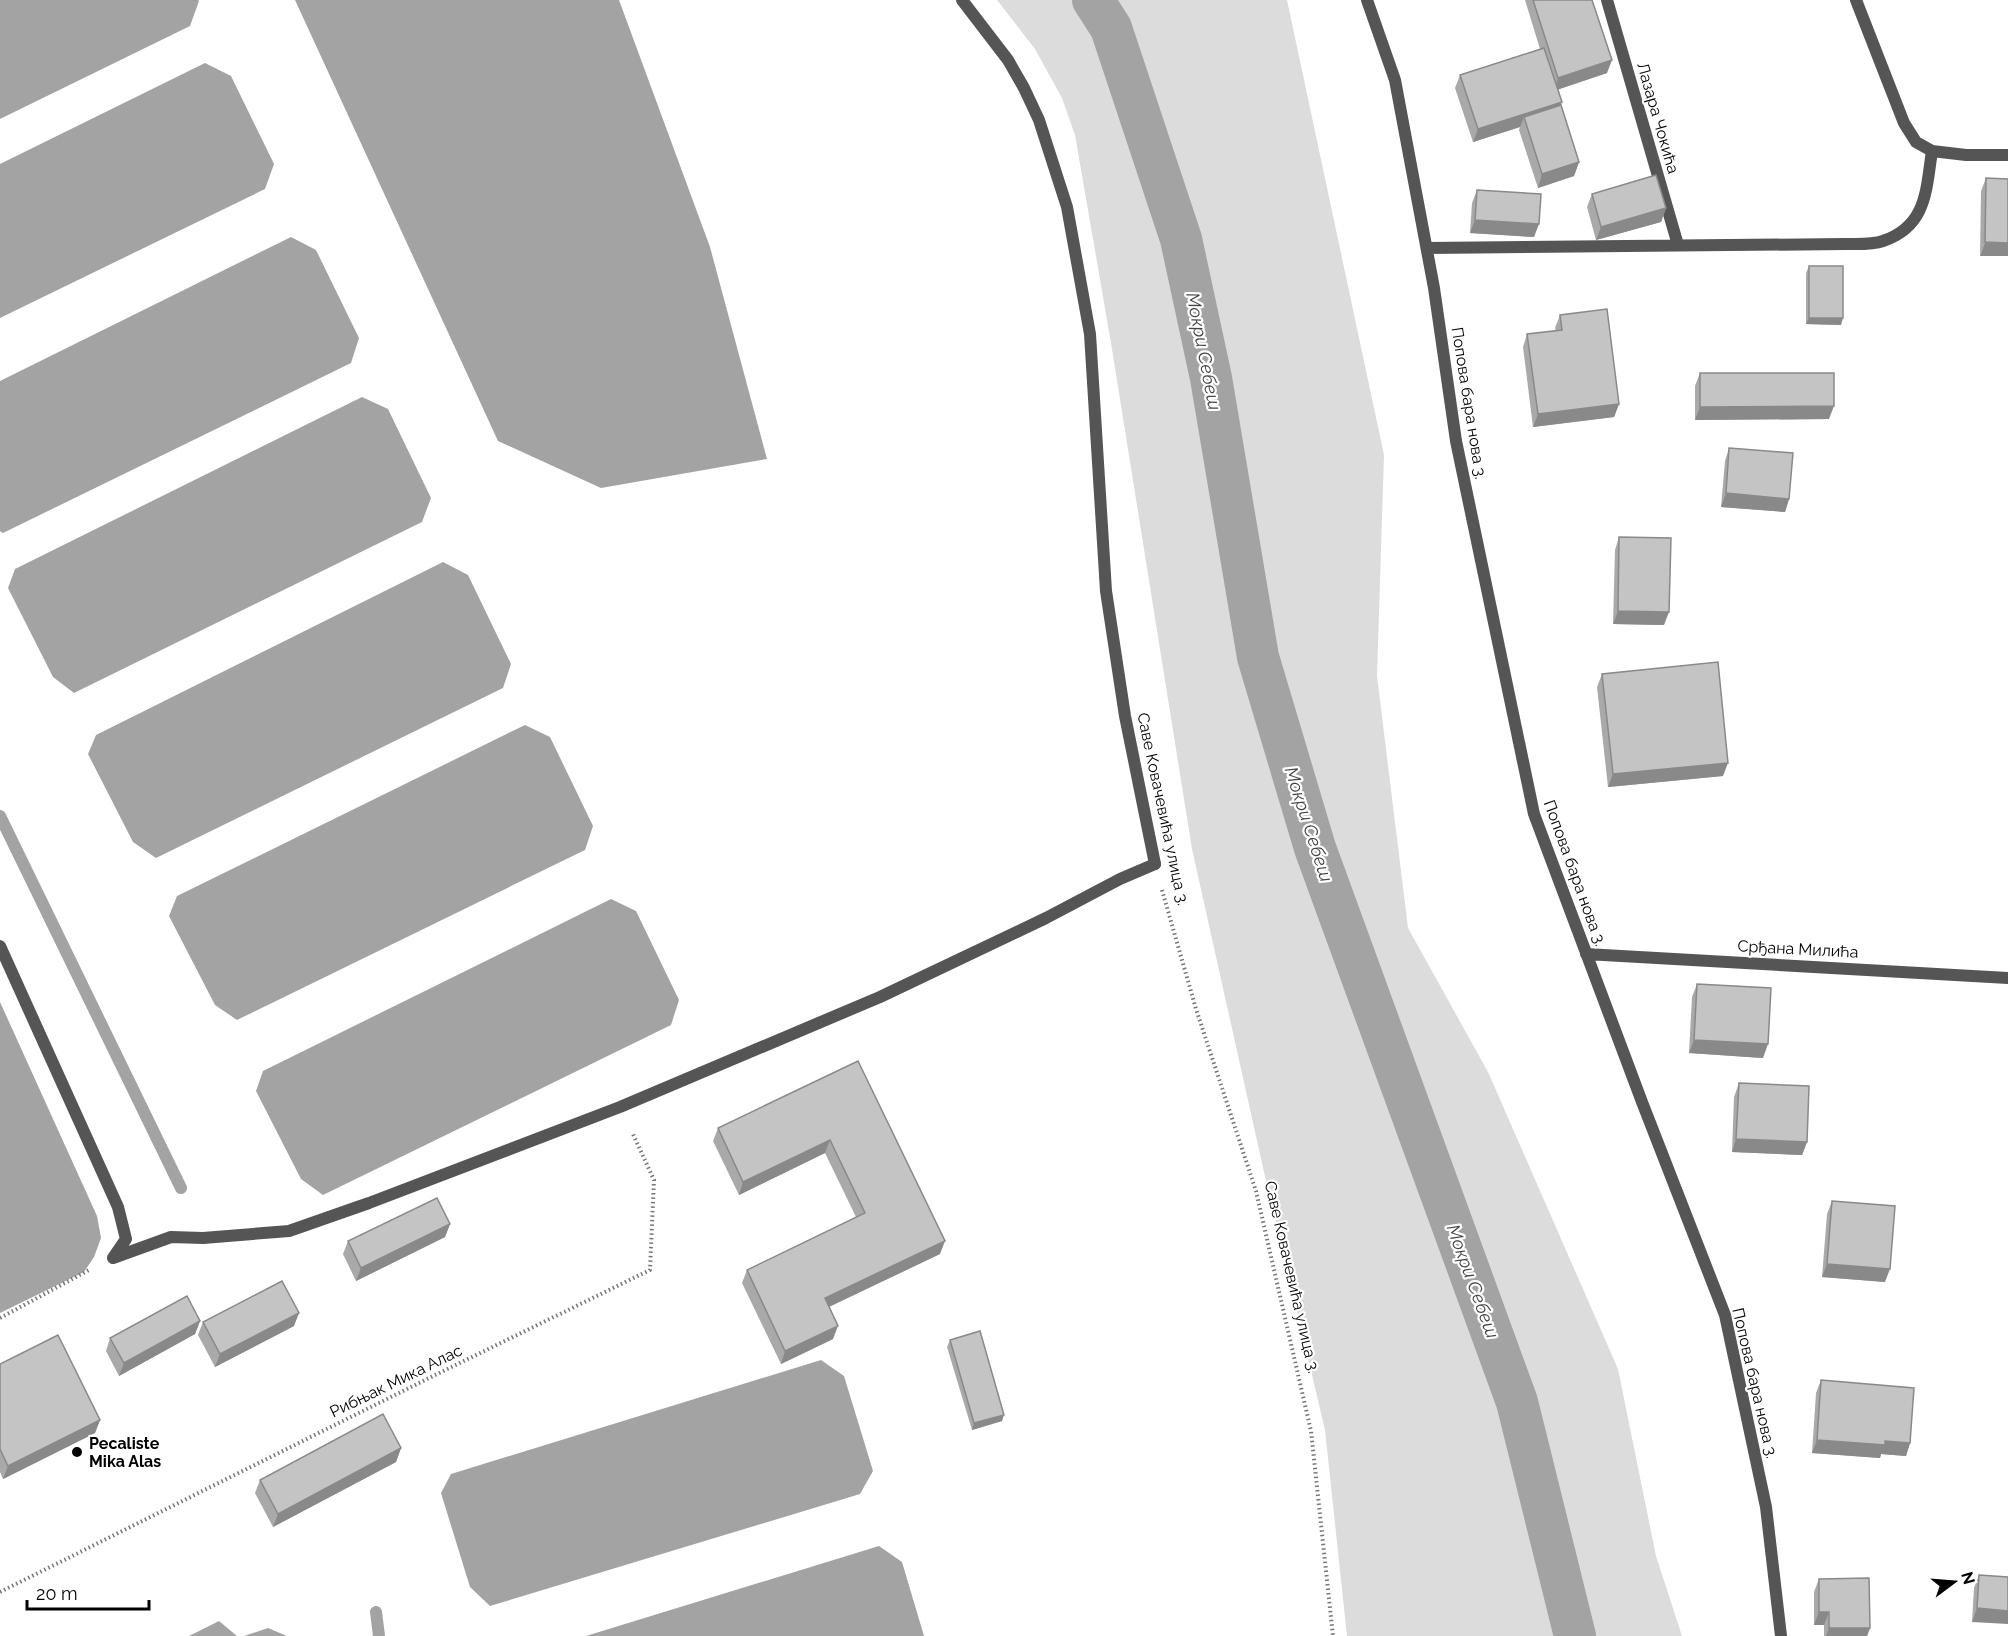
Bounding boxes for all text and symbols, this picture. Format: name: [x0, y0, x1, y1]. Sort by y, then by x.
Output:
street label: Лазара Чокића: [1633, 60, 1683, 176]
water label: Мокри Себеш: [1182, 290, 1226, 412]
street label: Попова бара нова 3.: [1448, 326, 1490, 480]
street label: Саве Ковачевића улица 3.: [1133, 711, 1193, 907]
water label: Мокри Себеш: [1281, 764, 1337, 884]
street label: Попова бара нова 3.: [1540, 797, 1610, 949]
street label: Срђана Милића: [1737, 936, 1859, 962]
street label: Саве Ковачевића улица 3.: [1261, 1179, 1323, 1375]
water label: Мокри Себеш: [1443, 1221, 1503, 1341]
street label: Попова бара нова 3.: [1728, 1306, 1782, 1460]
street label: Рибњак Мика Алас: [327, 1341, 465, 1421]
place label: Pecaliste Mika Alas: [89, 1434, 161, 1471]
marker: Pecaliste Mika Alas: [70, 1445, 84, 1459]
north arrow: [1924, 1552, 1984, 1612]
text: N: [1957, 1570, 1979, 1586]
scale bar: [27, 1573, 148, 1611]
text: 20 m: [36, 1583, 78, 1604]

